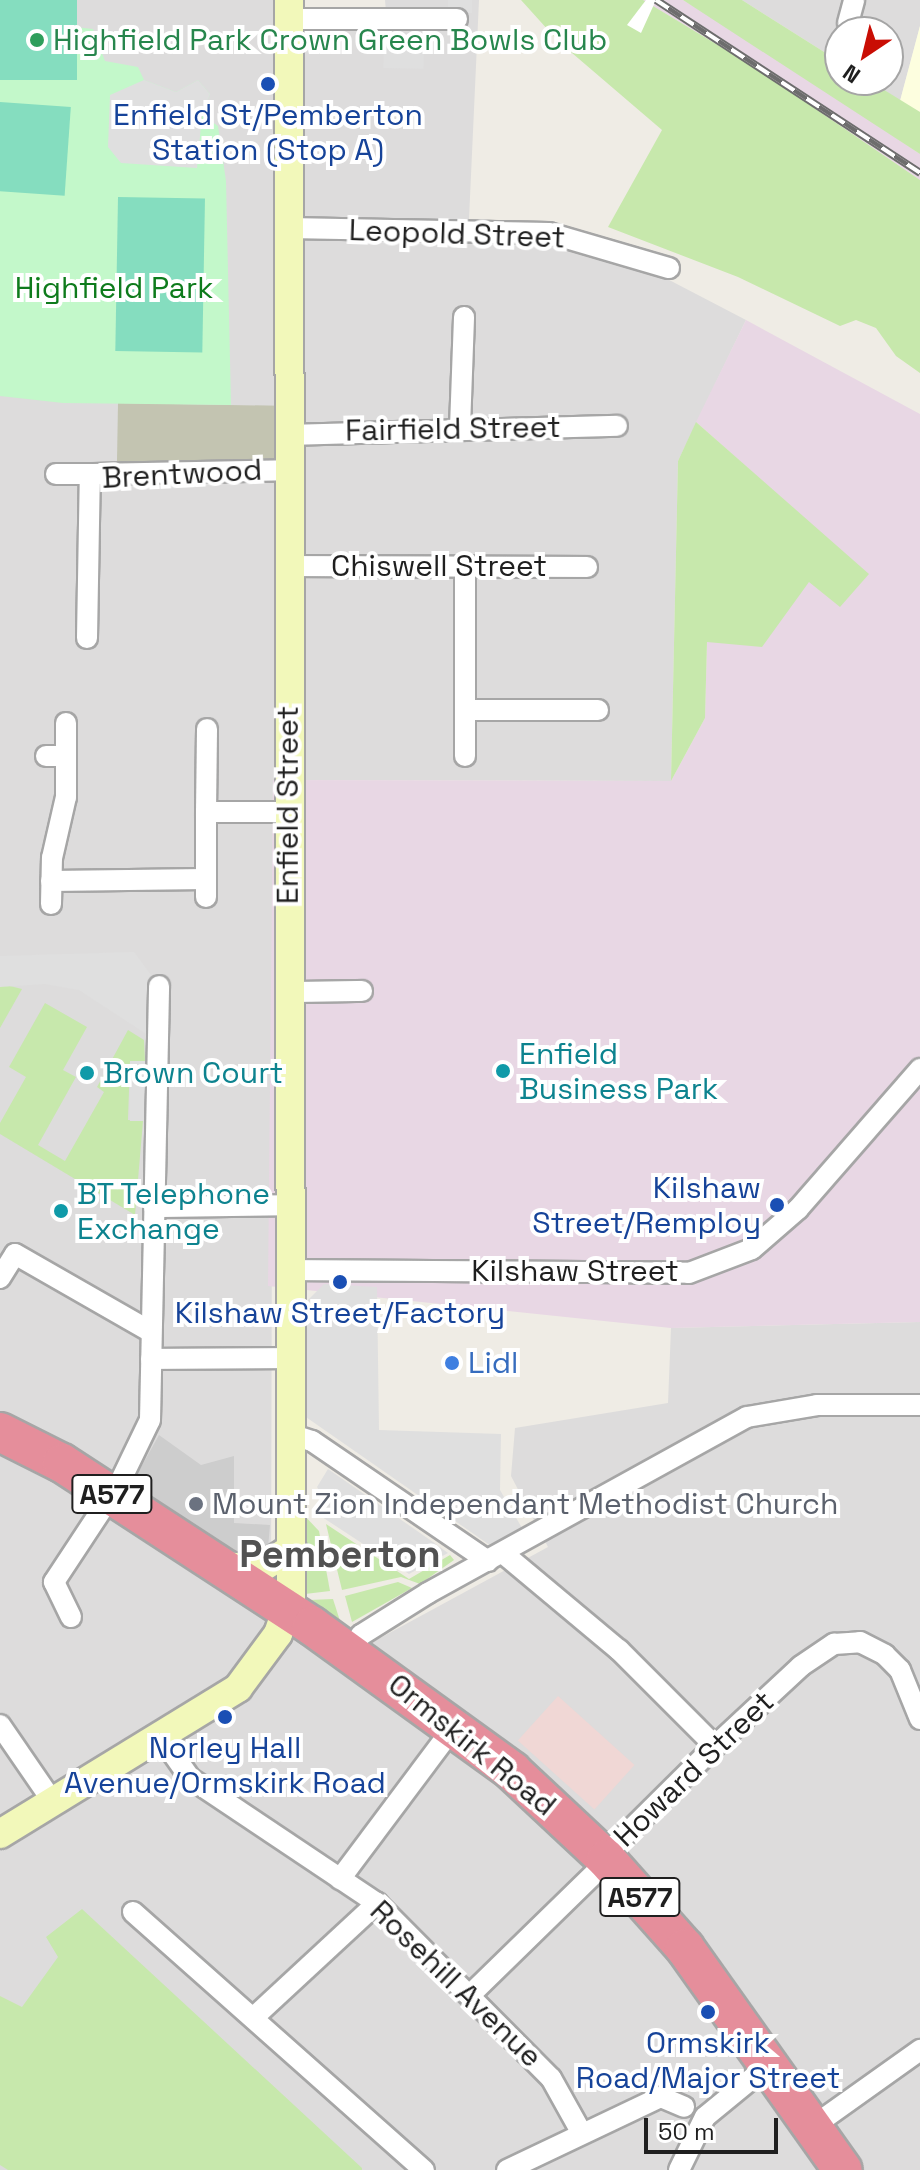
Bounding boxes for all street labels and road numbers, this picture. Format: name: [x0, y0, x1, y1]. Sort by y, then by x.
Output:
street label: Leopold Street: [348, 212, 566, 256]
street label: Fairfield Street: [345, 409, 561, 449]
street label: Brentwood: [101, 452, 263, 496]
street label: Chiswell Street: [331, 548, 547, 584]
street label: Enfield Street: [270, 706, 306, 904]
street label: Kilshaw Street: [471, 1253, 679, 1289]
road number: A577: [70, 1470, 154, 1518]
street label: Ormskirk Road: [381, 1666, 563, 1824]
street label: Howard Street: [607, 1684, 781, 1854]
road number: A577: [598, 1873, 682, 1921]
street label: Rosehill Avenue: [363, 1893, 549, 2075]

